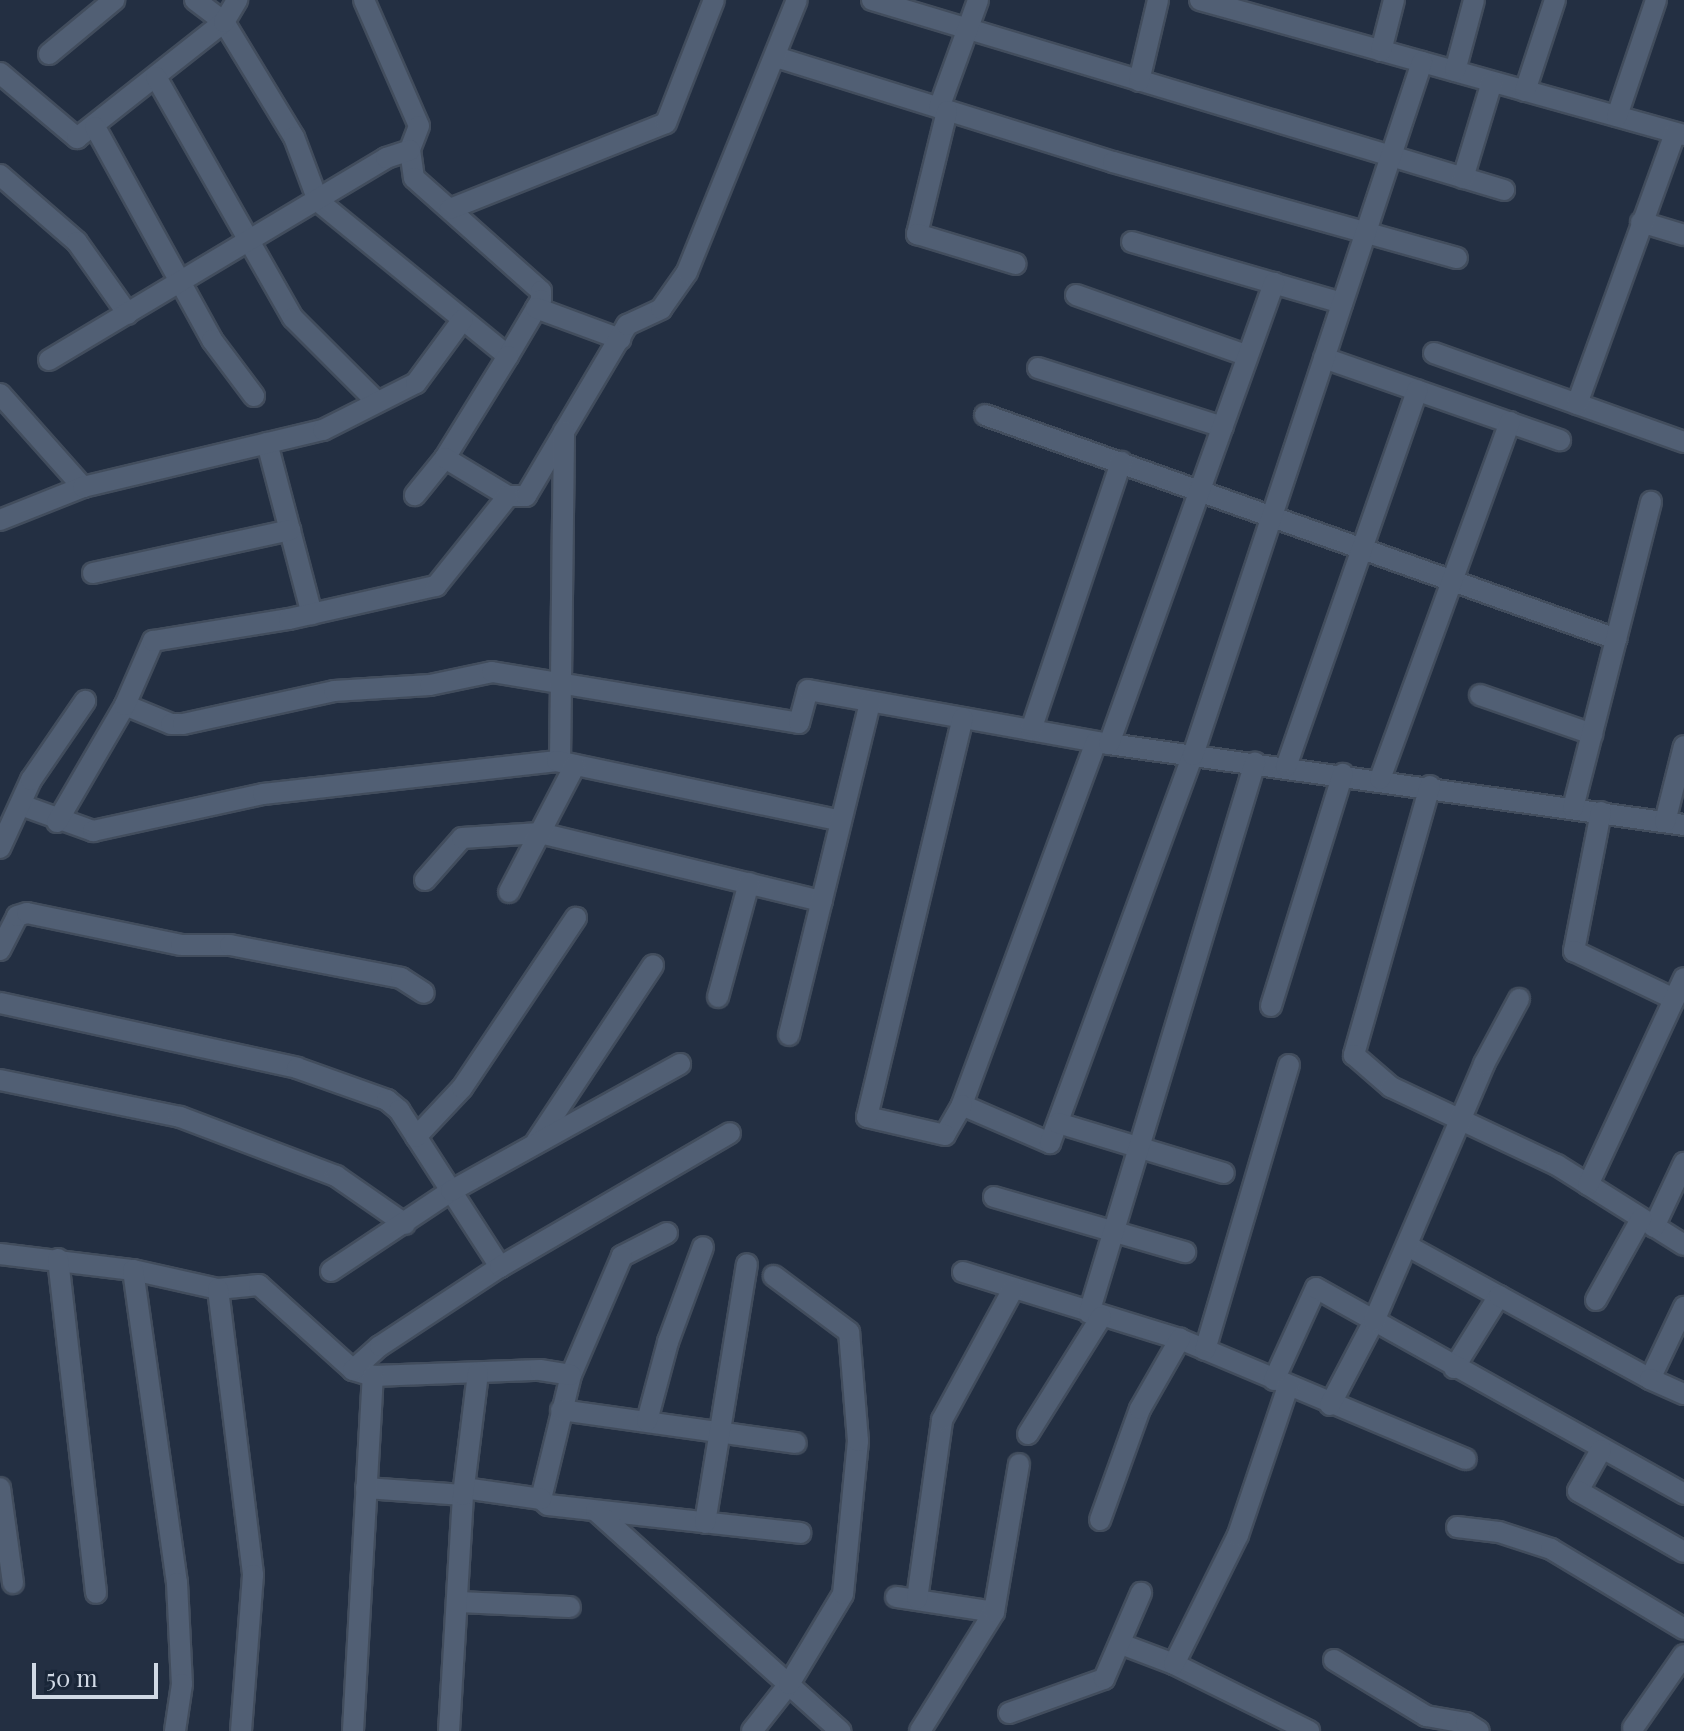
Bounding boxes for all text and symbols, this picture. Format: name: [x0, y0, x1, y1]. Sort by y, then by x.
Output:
scale bar: [36, 1647, 162, 1697]
text: 50 m: [46, 1661, 98, 1693]

